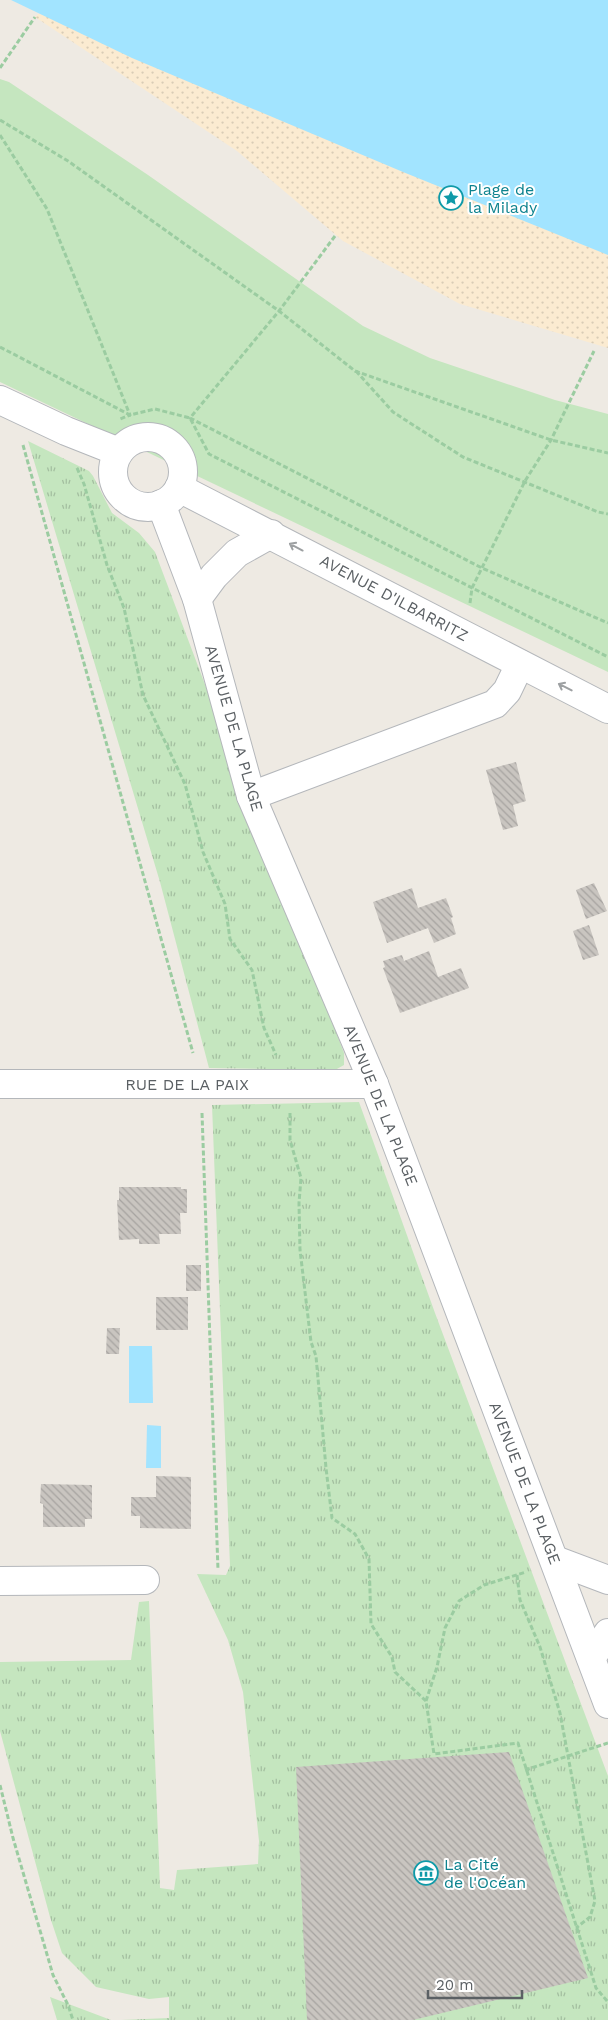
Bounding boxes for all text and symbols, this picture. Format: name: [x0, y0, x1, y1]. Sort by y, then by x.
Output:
place label: Plage de la Milady: [468, 180, 538, 217]
place icon: Plage de la Milady: [438, 185, 464, 211]
one-way arrow: [289, 542, 304, 551]
street label: AVENUE D'ILBARRITZ: [317, 551, 471, 645]
street label: AVENUE DE LA PLAGE: [201, 643, 267, 813]
one-way arrow: [557, 682, 572, 692]
street label: AVENUE DE LA PLAGE: [340, 1022, 422, 1188]
street label: RUE DE LA PAIX: [125, 1075, 249, 1094]
street label: AVENUE DE LA PLAGE: [485, 1399, 565, 1567]
place label: La Cité de l'Océan: [444, 1855, 526, 1892]
museum icon: La Cité de l'Océan: [413, 1860, 439, 1886]
scale bar: [428, 1968, 522, 2000]
text: 20 m: [436, 1976, 474, 1994]

